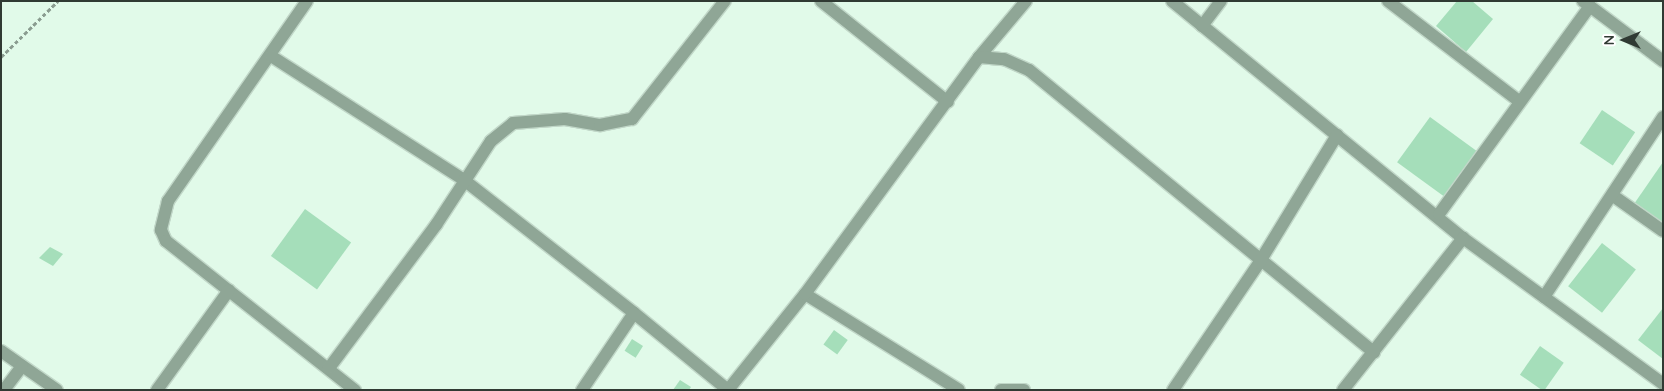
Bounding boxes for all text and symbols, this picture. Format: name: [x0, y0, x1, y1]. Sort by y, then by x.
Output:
north arrow: [1599, 15, 1649, 65]
text: N: [1600, 35, 1618, 45]

